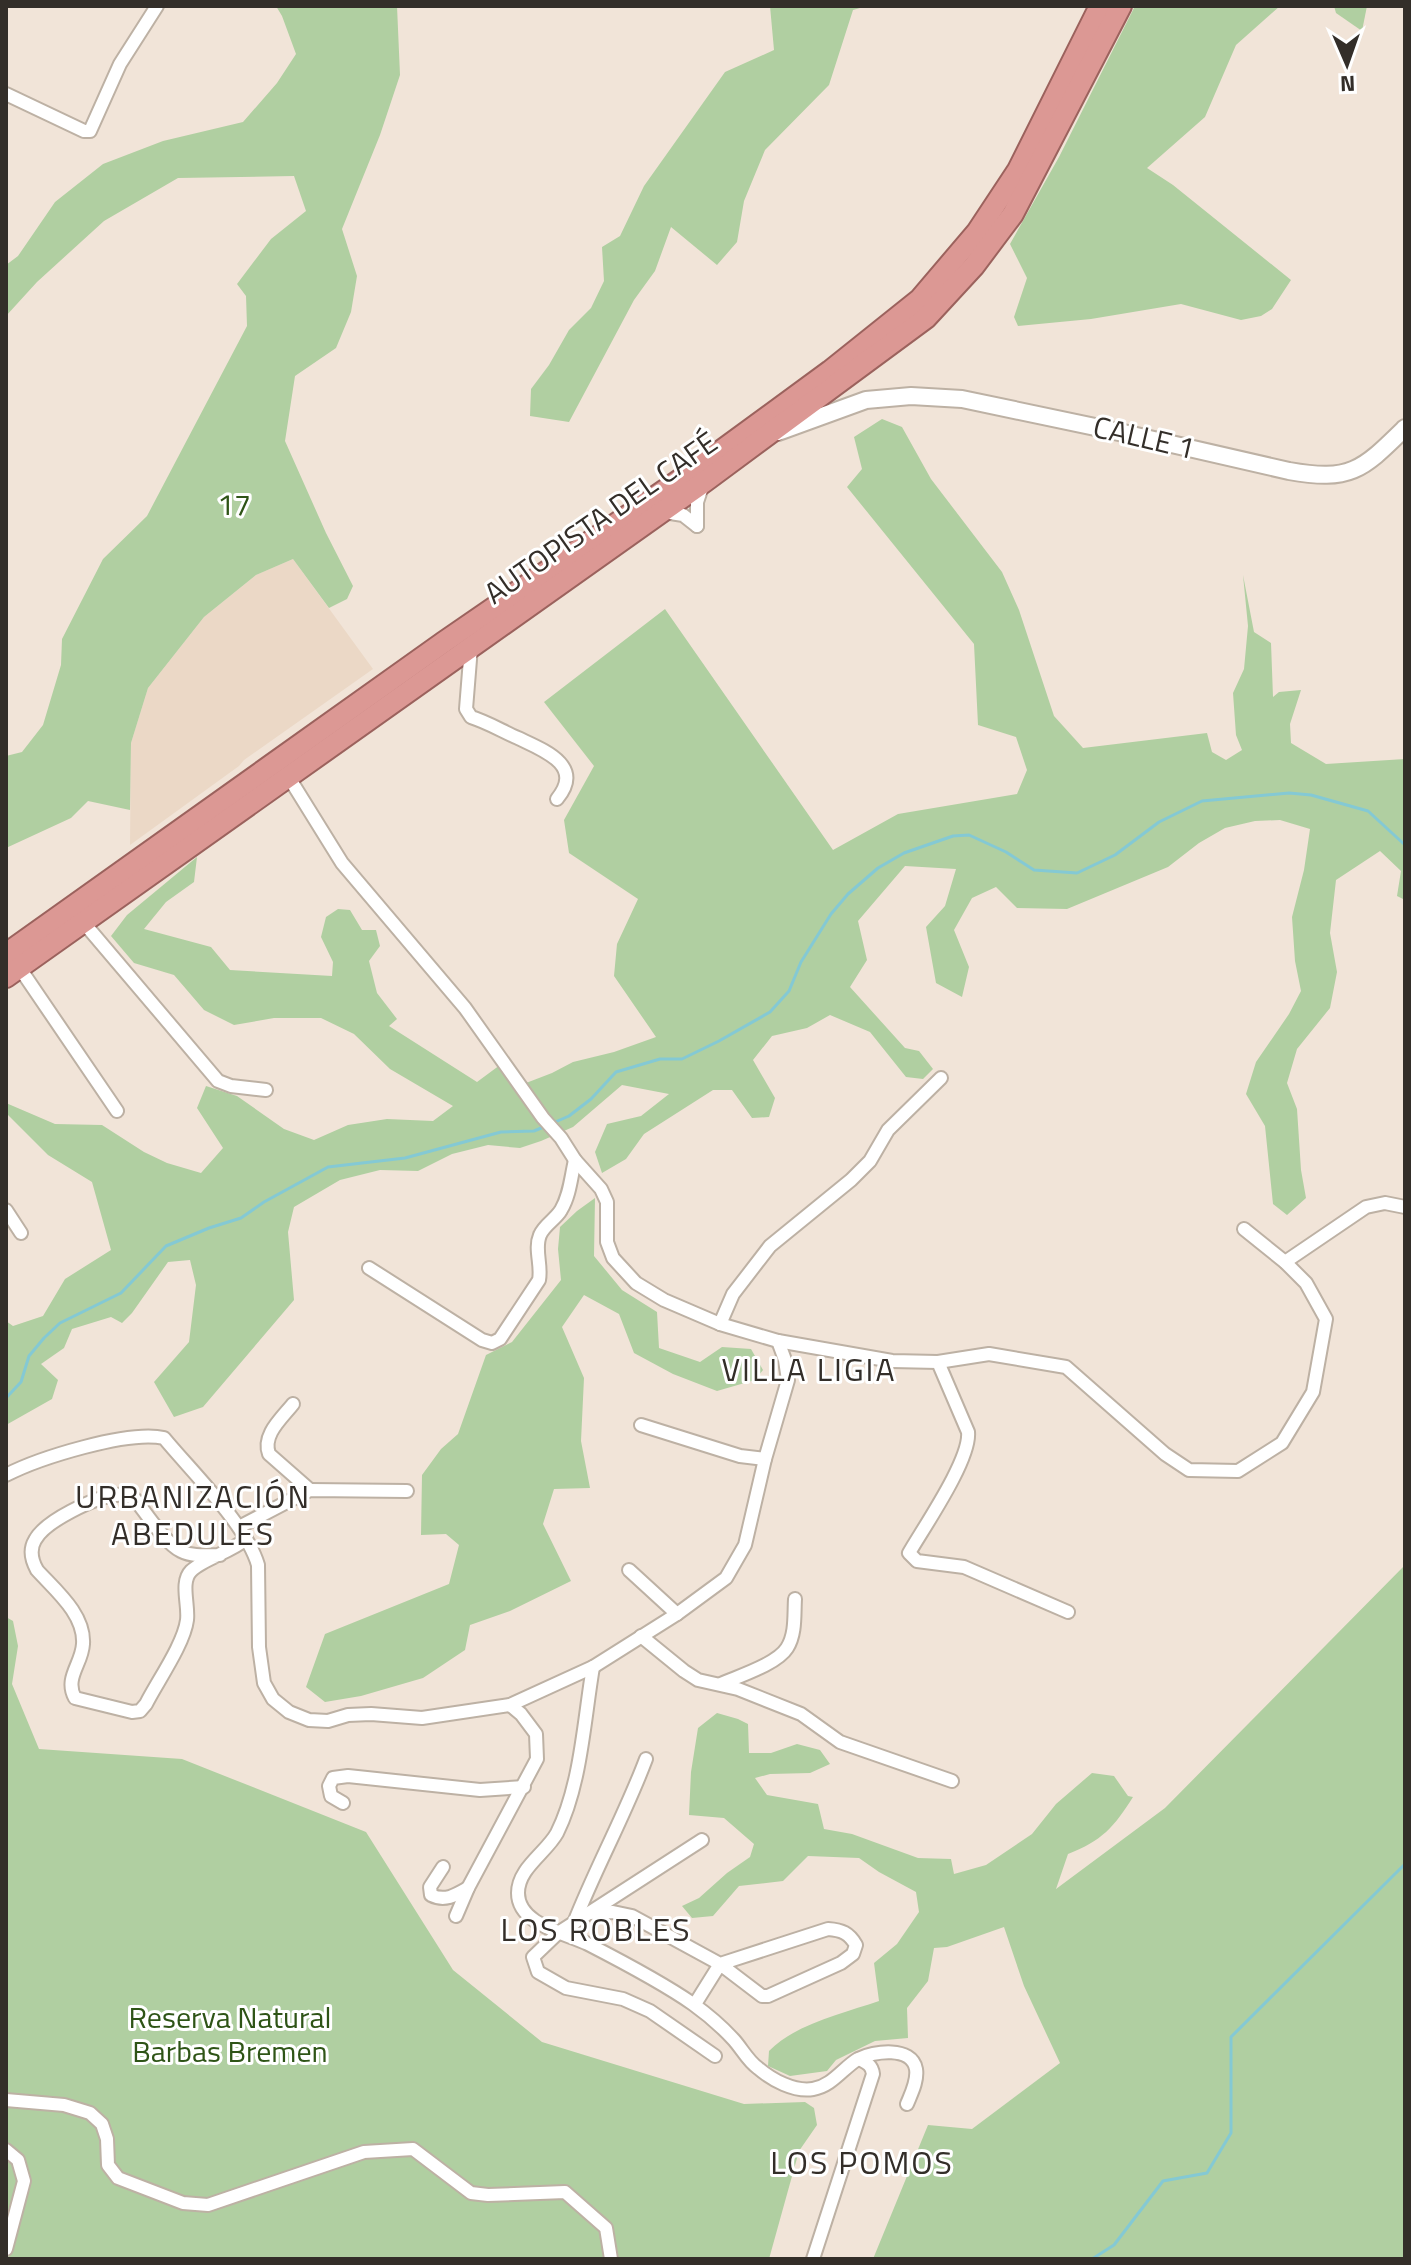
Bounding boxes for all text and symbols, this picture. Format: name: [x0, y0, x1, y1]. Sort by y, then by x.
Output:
north arrow: [1307, 24, 1387, 104]
text: N: [1339, 67, 1356, 101]
street label: CALLE 1: [1089, 403, 1200, 471]
street label: AUTOPISTA DEL CAFÉ: [474, 419, 727, 615]
park label: 17: [217, 481, 251, 527]
district label: VILLA LIGIA: [721, 1345, 897, 1393]
district label: URBANIZACIÓN ABEDULES: [75, 1472, 311, 1557]
district label: LOS ROBLES: [500, 1905, 692, 1953]
park label: Reserva Natural Barbas Bremen: [129, 1994, 331, 2074]
district label: LOS POMOS: [770, 2138, 954, 2186]

